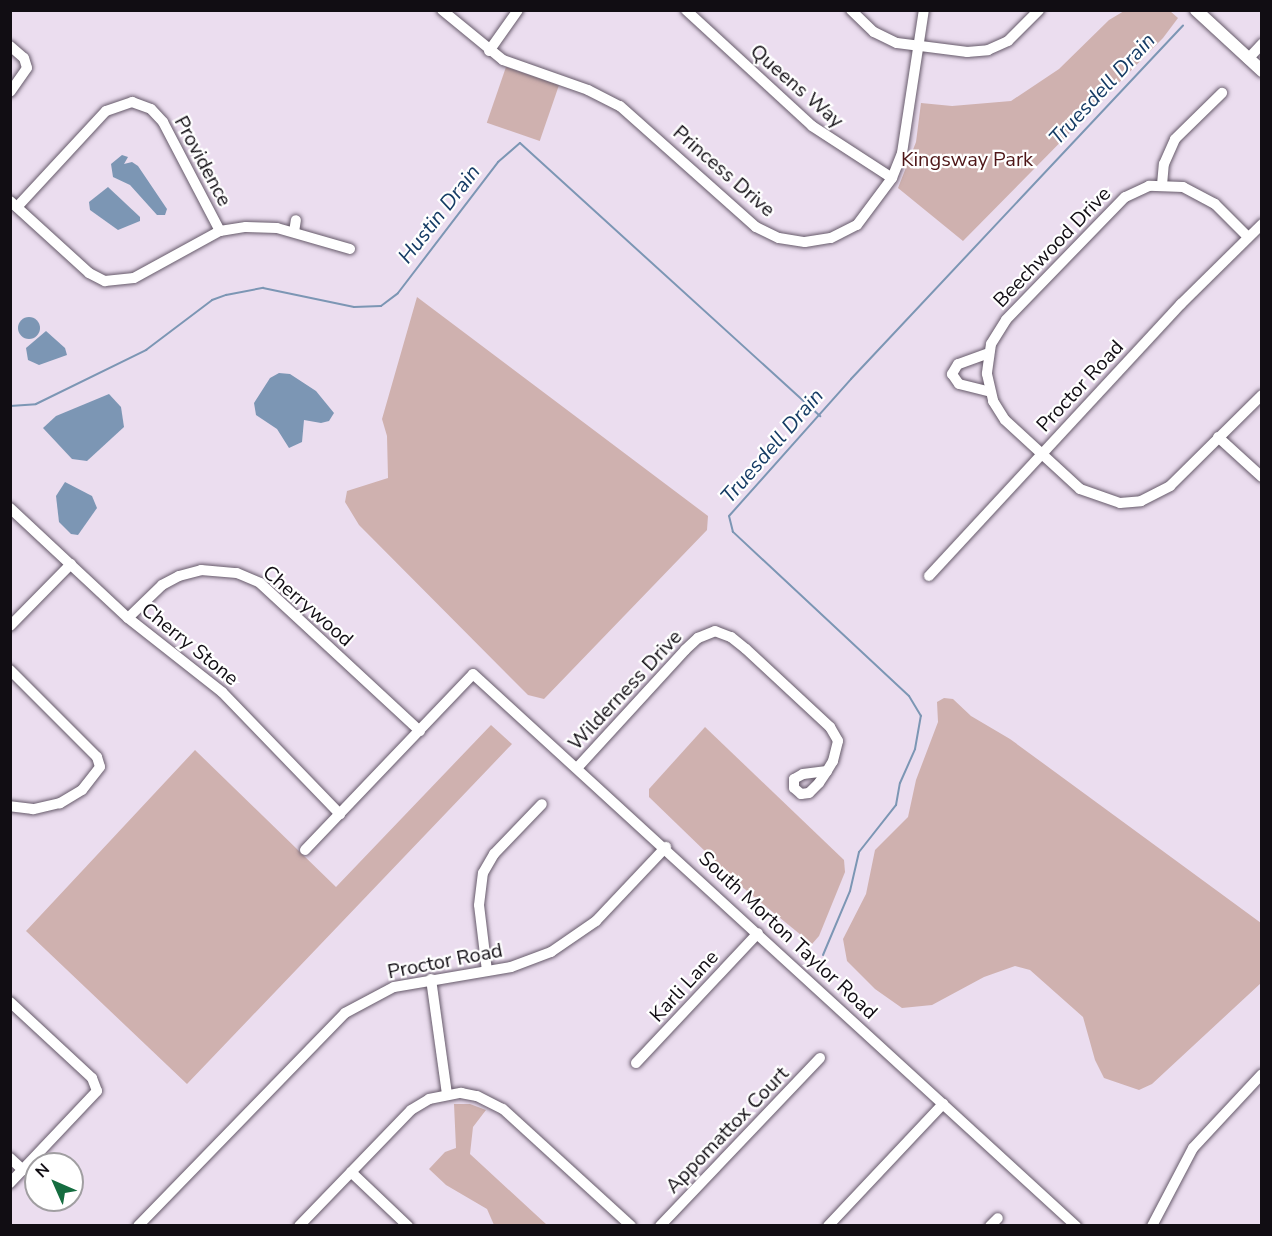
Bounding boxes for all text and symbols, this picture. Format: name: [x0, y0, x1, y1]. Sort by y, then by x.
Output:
water label: Truesdell Drain: [1044, 28, 1160, 150]
street label: Queens Way: [746, 39, 848, 133]
street label: Providence: [169, 112, 237, 210]
street label: Princess Drive: [668, 120, 780, 222]
park label: Kingsway Park: [901, 147, 1033, 171]
water label: Hustin Drain: [393, 160, 485, 268]
street label: Beechwood Drive: [988, 182, 1116, 312]
street label: Proctor Road: [1031, 335, 1129, 437]
water label: Truesdell Drain: [715, 383, 829, 509]
street label: Cherrywood: [258, 560, 358, 652]
street label: Cherry Stone: [137, 598, 243, 690]
street label: Wilderness Drive: [563, 625, 687, 755]
street label: South Morton Taylor Road: [694, 846, 882, 1024]
street label: Proctor Road: [385, 938, 505, 984]
street label: Karli Lane: [645, 945, 723, 1027]
street label: Appomattox Court: [660, 1062, 794, 1198]
north arrow: [24, 1152, 84, 1212]
text: N: [31, 1159, 55, 1183]

